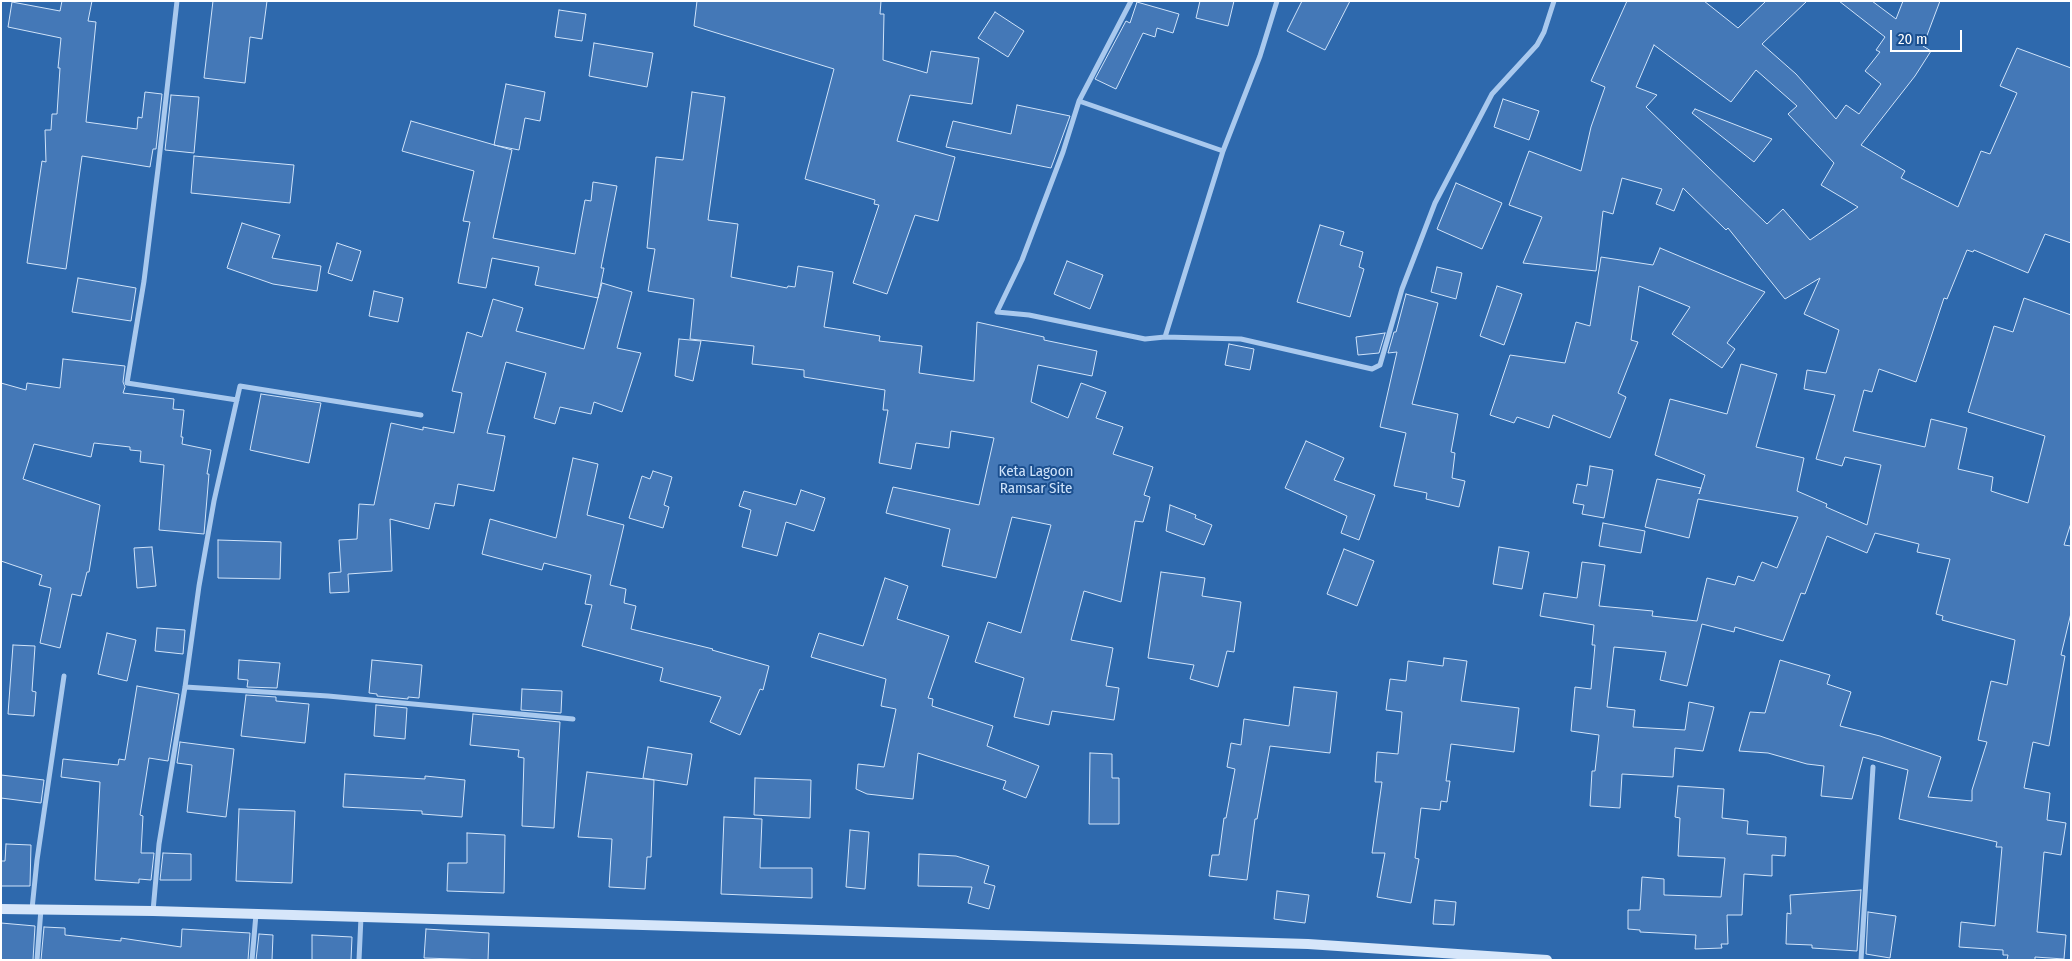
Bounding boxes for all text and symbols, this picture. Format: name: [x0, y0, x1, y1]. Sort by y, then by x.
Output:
scale bar: [1892, 20, 1964, 52]
text: 20 m: [1898, 30, 1928, 48]
park label: Keta Lagoon Ramsar Site: [998, 463, 1074, 498]

